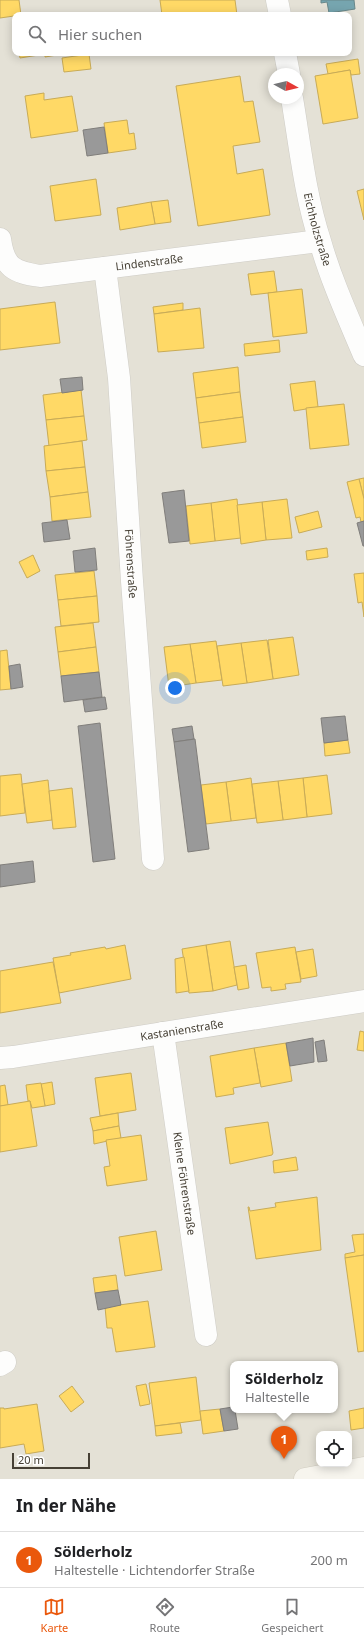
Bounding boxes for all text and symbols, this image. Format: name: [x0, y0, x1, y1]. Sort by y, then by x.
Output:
search box: [12, 12, 352, 56]
icon: search: [26, 23, 48, 45]
text: Hier suchen: [58, 24, 142, 44]
north arrow: [268, 68, 304, 104]
street label: Eichholzstraße: [301, 191, 335, 268]
street label: Lindenstraße: [114, 250, 184, 273]
street label: Föhrenstraße: [122, 529, 141, 599]
your location: [165, 678, 185, 698]
street label: Kastanienstraße: [139, 1016, 224, 1044]
street label: Kleine Föhrenstraße: [170, 1131, 200, 1236]
popup: [230, 1361, 338, 1413]
text: Sölderholz: [245, 1368, 323, 1388]
text: Haltestelle: [245, 1388, 309, 1406]
pin: 1: [271, 1426, 297, 1459]
map controls: [316, 1431, 352, 1467]
button: locate: [316, 1431, 352, 1467]
scale bar: [12, 1451, 90, 1470]
text: 20 m: [18, 1452, 44, 1467]
text: In der Nähe: [16, 1494, 116, 1517]
text: Sölderholz: [54, 1541, 132, 1561]
text: 1: [25, 1551, 33, 1569]
text: 200 m: [310, 1551, 348, 1569]
text: Haltestelle · Lichtendorfer Straße: [54, 1561, 255, 1579]
tab: Karte: [41, 1596, 68, 1635]
tab: Route: [150, 1596, 180, 1635]
tab: Gespeichert: [261, 1596, 323, 1635]

